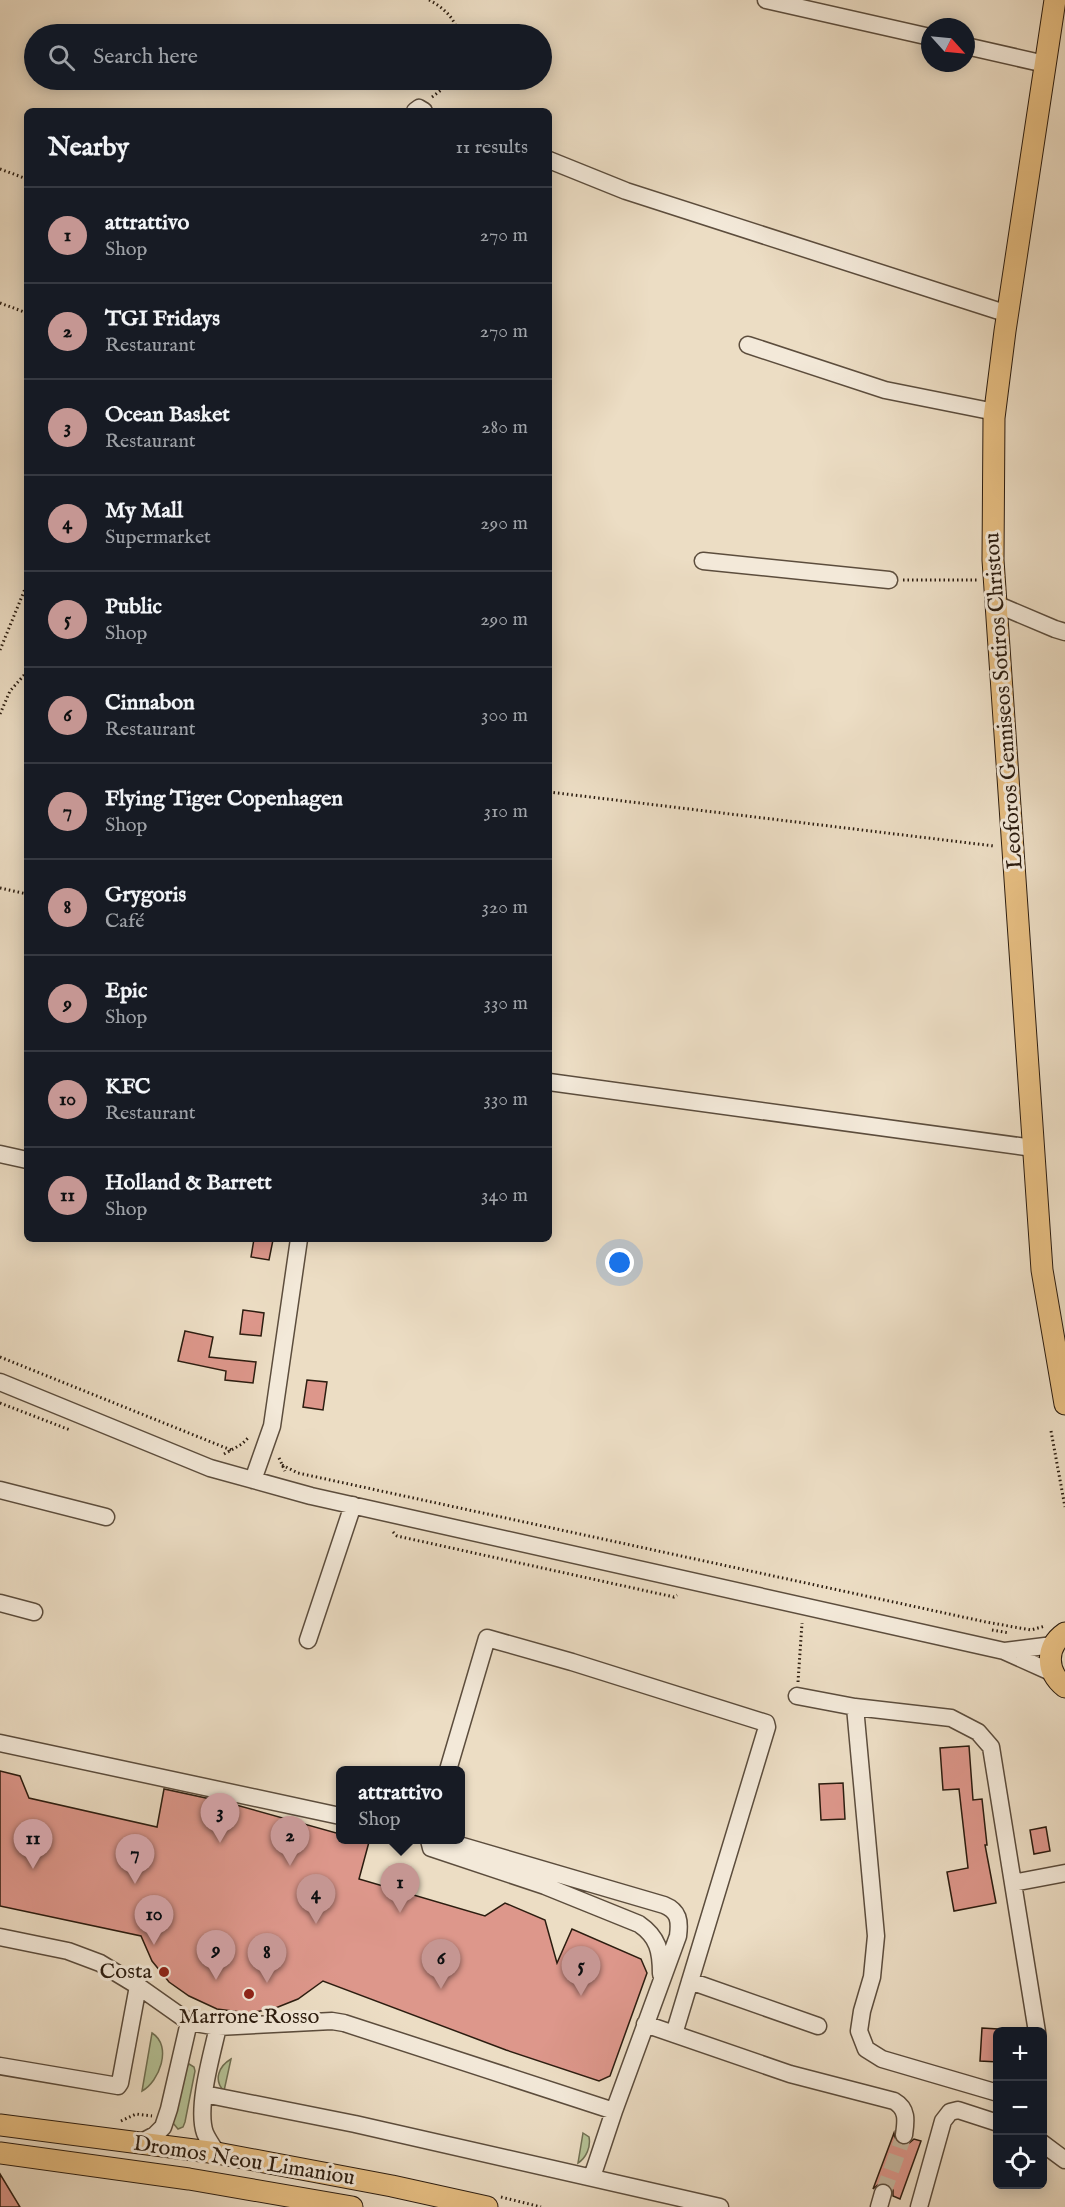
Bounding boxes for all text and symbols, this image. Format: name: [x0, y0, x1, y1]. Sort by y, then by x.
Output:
north arrow: [921, 18, 975, 72]
search box: [24, 24, 552, 90]
icon: search: [45, 41, 78, 74]
text: Search here: [93, 43, 198, 71]
text: Nearby: [48, 131, 129, 164]
text: 11 results: [455, 135, 528, 160]
text: attrattivo: [105, 209, 189, 237]
text: 1: [64, 223, 71, 248]
text: 270 m: [480, 223, 528, 248]
text: Shop: [105, 237, 147, 262]
text: TGI Fridays: [105, 305, 220, 333]
text: 2: [63, 319, 72, 344]
text: 270 m: [480, 319, 528, 344]
text: Restaurant: [105, 333, 196, 358]
text: Ocean Basket: [105, 401, 230, 429]
text: 3: [64, 415, 71, 440]
text: 280 m: [481, 415, 528, 440]
text: Restaurant: [105, 429, 196, 454]
text: My Mall: [105, 497, 183, 525]
text: 4: [63, 511, 72, 536]
text: 290 m: [480, 511, 528, 536]
text: Supermarket: [105, 525, 211, 550]
street label: Leoforos Genniseos Sotiros Christou: [978, 532, 1030, 870]
text: Public: [105, 593, 162, 621]
text: 5: [64, 607, 71, 632]
text: 290 m: [480, 607, 528, 632]
text: Shop: [105, 621, 147, 646]
text: Cinnabon: [105, 689, 195, 717]
text: 6: [63, 703, 72, 728]
text: 300 m: [481, 703, 528, 728]
text: Restaurant: [105, 717, 196, 742]
text: Flying Tiger Copenhagen: [105, 785, 343, 813]
text: 7: [63, 799, 72, 824]
text: 310 m: [484, 799, 528, 824]
text: Shop: [105, 813, 147, 838]
text: Grygoris: [105, 881, 186, 909]
text: 8: [64, 895, 71, 920]
text: 320 m: [482, 895, 528, 920]
text: Café: [105, 909, 144, 934]
text: Epic: [105, 977, 147, 1005]
text: 9: [63, 991, 72, 1016]
text: 330 m: [483, 991, 528, 1016]
text: Shop: [105, 1005, 147, 1030]
text: KFC: [105, 1073, 151, 1101]
text: 10: [59, 1087, 76, 1112]
text: 330 m: [483, 1087, 528, 1112]
text: Restaurant: [105, 1101, 196, 1126]
text: Holland & Barrett: [105, 1169, 272, 1197]
text: 11: [60, 1183, 75, 1208]
text: 340 m: [481, 1183, 528, 1208]
text: Shop: [105, 1197, 147, 1222]
your location: [605, 1248, 634, 1277]
popup: [336, 1766, 465, 1844]
text: attrattivo: [358, 1779, 443, 1807]
pin: 3: [200, 1794, 240, 1843]
text: Shop: [358, 1807, 401, 1832]
pin: 2: [270, 1816, 310, 1866]
pin: 11: [14, 1820, 52, 1869]
pin: 7: [116, 1834, 154, 1884]
pin: 1: [380, 1864, 420, 1913]
pin: 4: [296, 1874, 336, 1924]
pin: 10: [134, 1896, 174, 1945]
pin: 9: [196, 1930, 236, 1980]
pin: 8: [248, 1934, 286, 1983]
pin: 6: [422, 1940, 460, 1989]
pin: 5: [562, 1946, 600, 1996]
place label: Costa: [100, 1958, 152, 1986]
marker: Costa: [157, 1965, 171, 1979]
marker: Marrone Rosso: [242, 1987, 256, 2001]
place label: Marrone Rosso: [179, 2003, 319, 2031]
map controls: [993, 2027, 1047, 2189]
button: +: [993, 2027, 1047, 2081]
button: −: [993, 2081, 1047, 2135]
street label: Dromos Neou Limaniou: [131, 2130, 357, 2192]
button: locate: [993, 2135, 1047, 2189]

